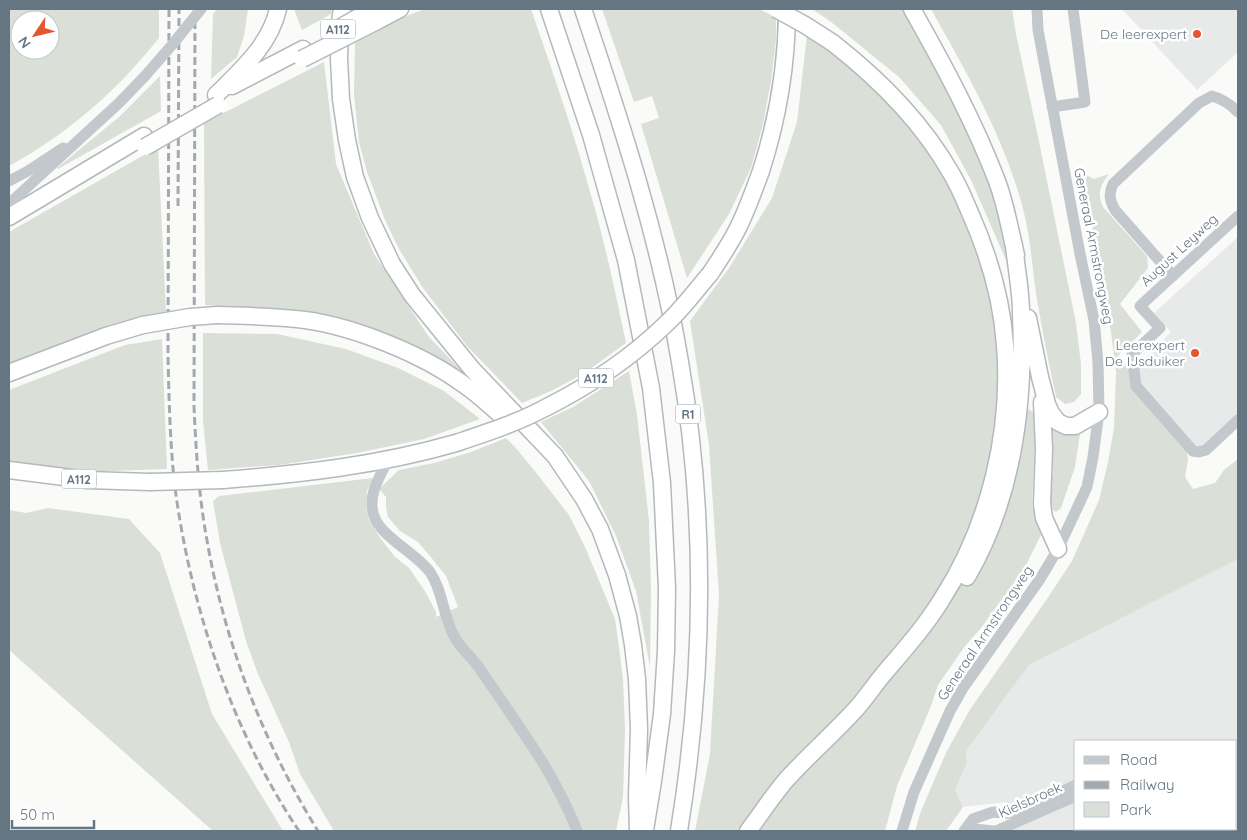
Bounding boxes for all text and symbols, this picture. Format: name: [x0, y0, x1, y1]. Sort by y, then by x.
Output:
north arrow: [10, 10, 60, 60]
road number: A112: [320, 20, 356, 38]
place label: De leerexpert: [1100, 25, 1187, 43]
marker: De leerexpert: [1191, 28, 1203, 40]
text: N: [14, 33, 35, 52]
street label: Generaal Armstrongweg: [1070, 166, 1118, 326]
street label: August Leyweg: [1137, 210, 1221, 290]
place label: Leerexpert De IJsduiker: [1105, 336, 1186, 370]
marker: Leerexpert De IJsduiker: [1189, 347, 1201, 359]
road number: A112: [578, 368, 614, 388]
road number: R1: [676, 404, 700, 424]
road number: A112: [62, 469, 96, 488]
street label: Generaal Armstrongweg: [933, 562, 1037, 704]
legend: [1074, 740, 1237, 830]
text: Road: [1120, 750, 1157, 769]
text: Railway: [1120, 775, 1175, 794]
street label: Kielsbroek: [995, 778, 1065, 822]
scale bar: [12, 798, 95, 830]
text: Park: [1120, 800, 1152, 819]
text: 50 m: [20, 805, 55, 824]

